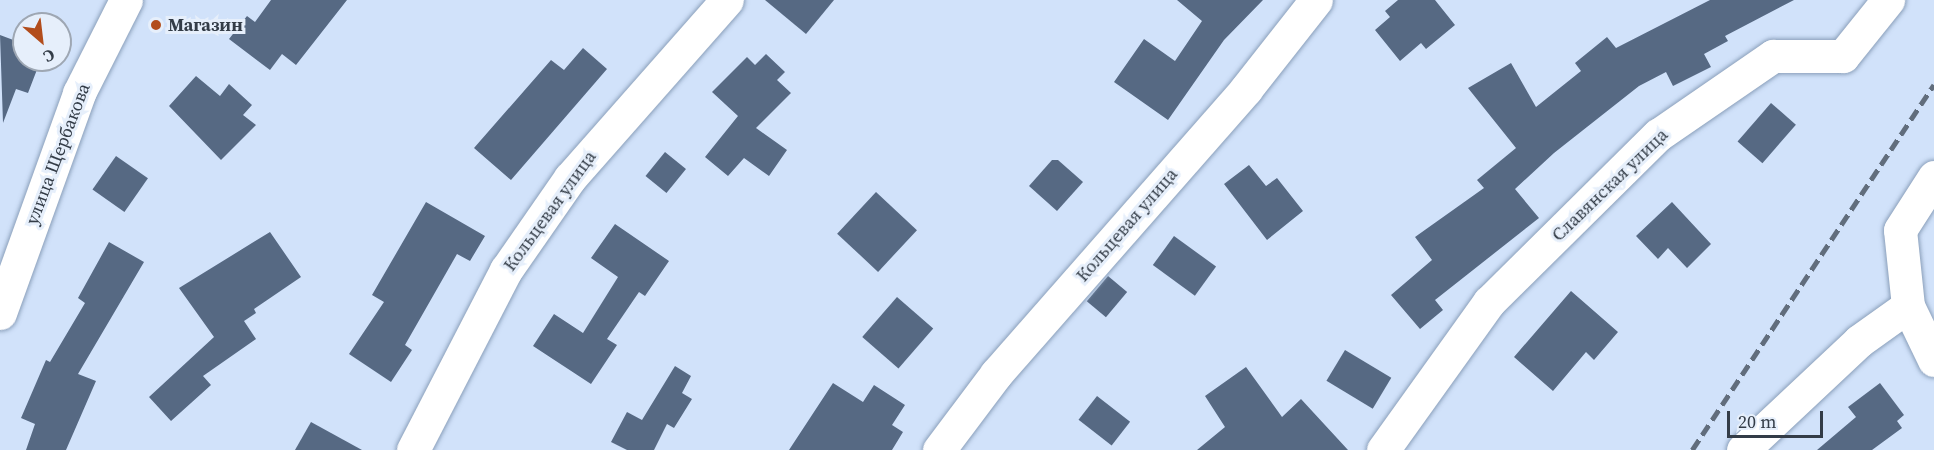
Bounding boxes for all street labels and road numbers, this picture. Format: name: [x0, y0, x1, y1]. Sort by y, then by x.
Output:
street label: улица Щербакова: [21, 80, 95, 228]
street label: Славянская улица: [1547, 124, 1673, 246]
street label: Кольцевая улица: [499, 147, 601, 275]
street label: Кольцевая улица: [1072, 164, 1182, 286]

